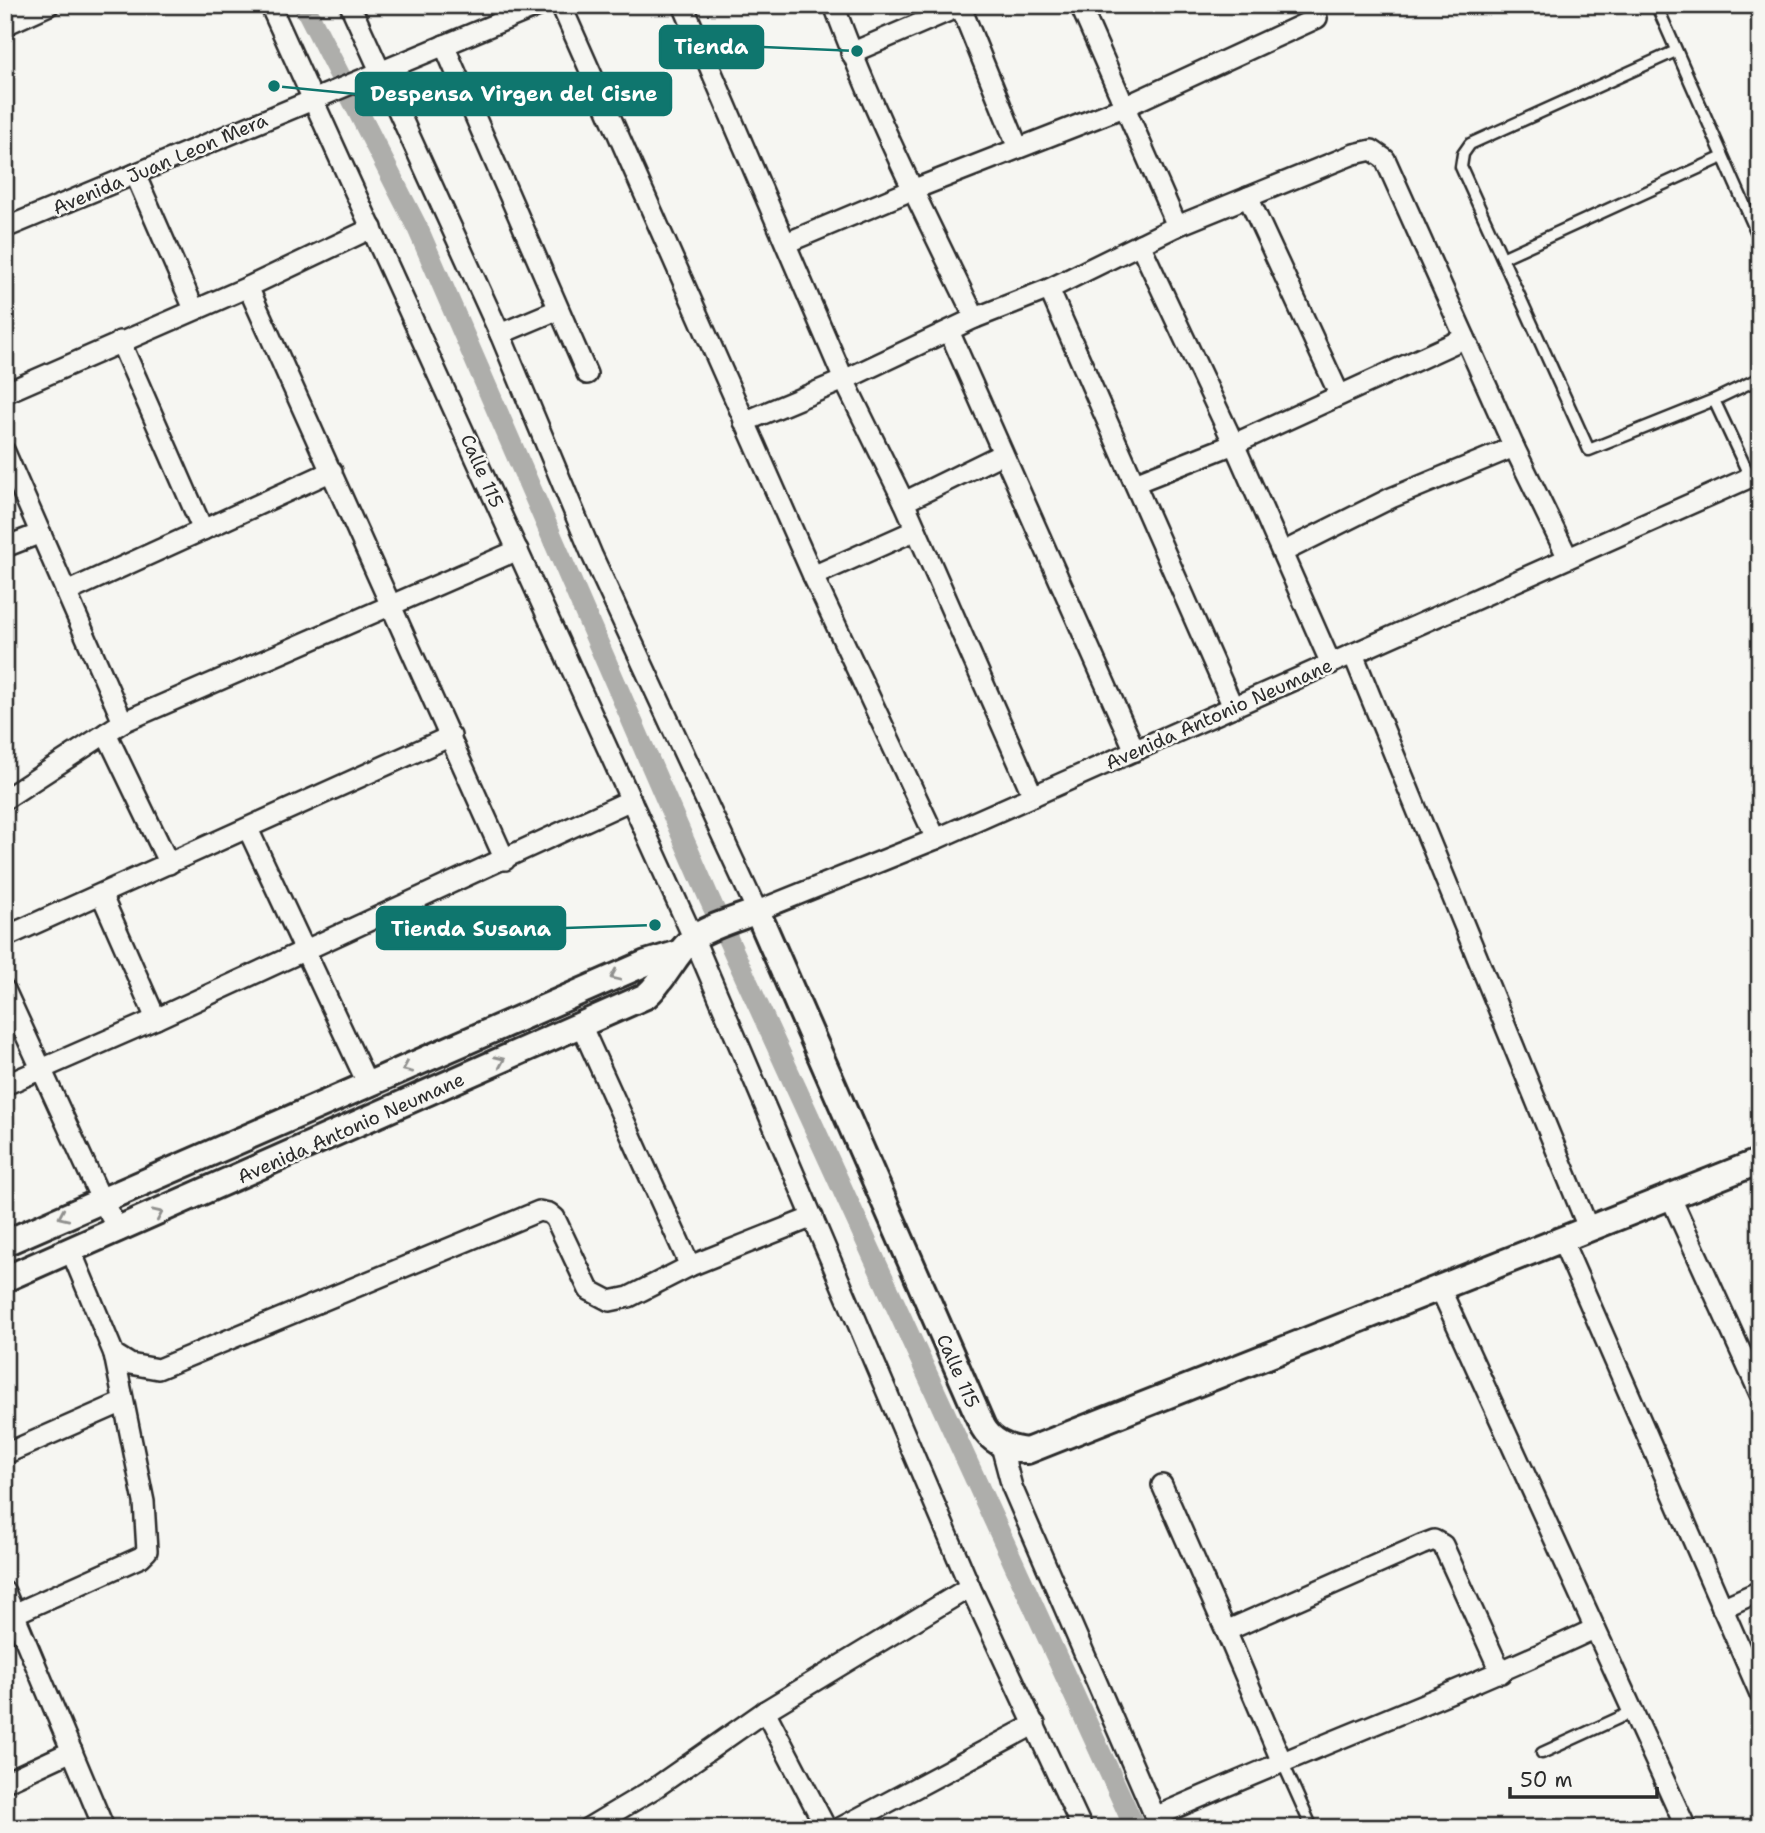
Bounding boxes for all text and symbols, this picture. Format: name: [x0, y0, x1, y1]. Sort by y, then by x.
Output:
callout: Tienda: [660, 26, 763, 68]
text: Tienda: [674, 33, 749, 61]
callout: Despensa Virgen del Cisne: [356, 73, 671, 115]
text: Despensa Virgen del Cisne: [370, 80, 658, 108]
street label: Avenida Juan Leon Mera: [49, 107, 271, 221]
street label: Calle 115: [455, 430, 509, 512]
street label: Avenida Antonio Neumane: [1102, 653, 1336, 775]
callout: Tienda Susana: [377, 907, 565, 949]
text: Tienda Susana: [391, 915, 552, 943]
one-way arrow: [610, 968, 623, 982]
one-way arrow: [493, 1055, 505, 1069]
one-way arrow: [402, 1060, 414, 1074]
street label: Avenida Antonio Neumane: [234, 1067, 468, 1189]
one-way arrow: [58, 1208, 70, 1222]
one-way arrow: [151, 1208, 163, 1222]
street label: Calle 115: [931, 1330, 985, 1412]
scale bar: [1510, 1756, 1656, 1800]
text: 50 m: [1520, 1766, 1573, 1794]

